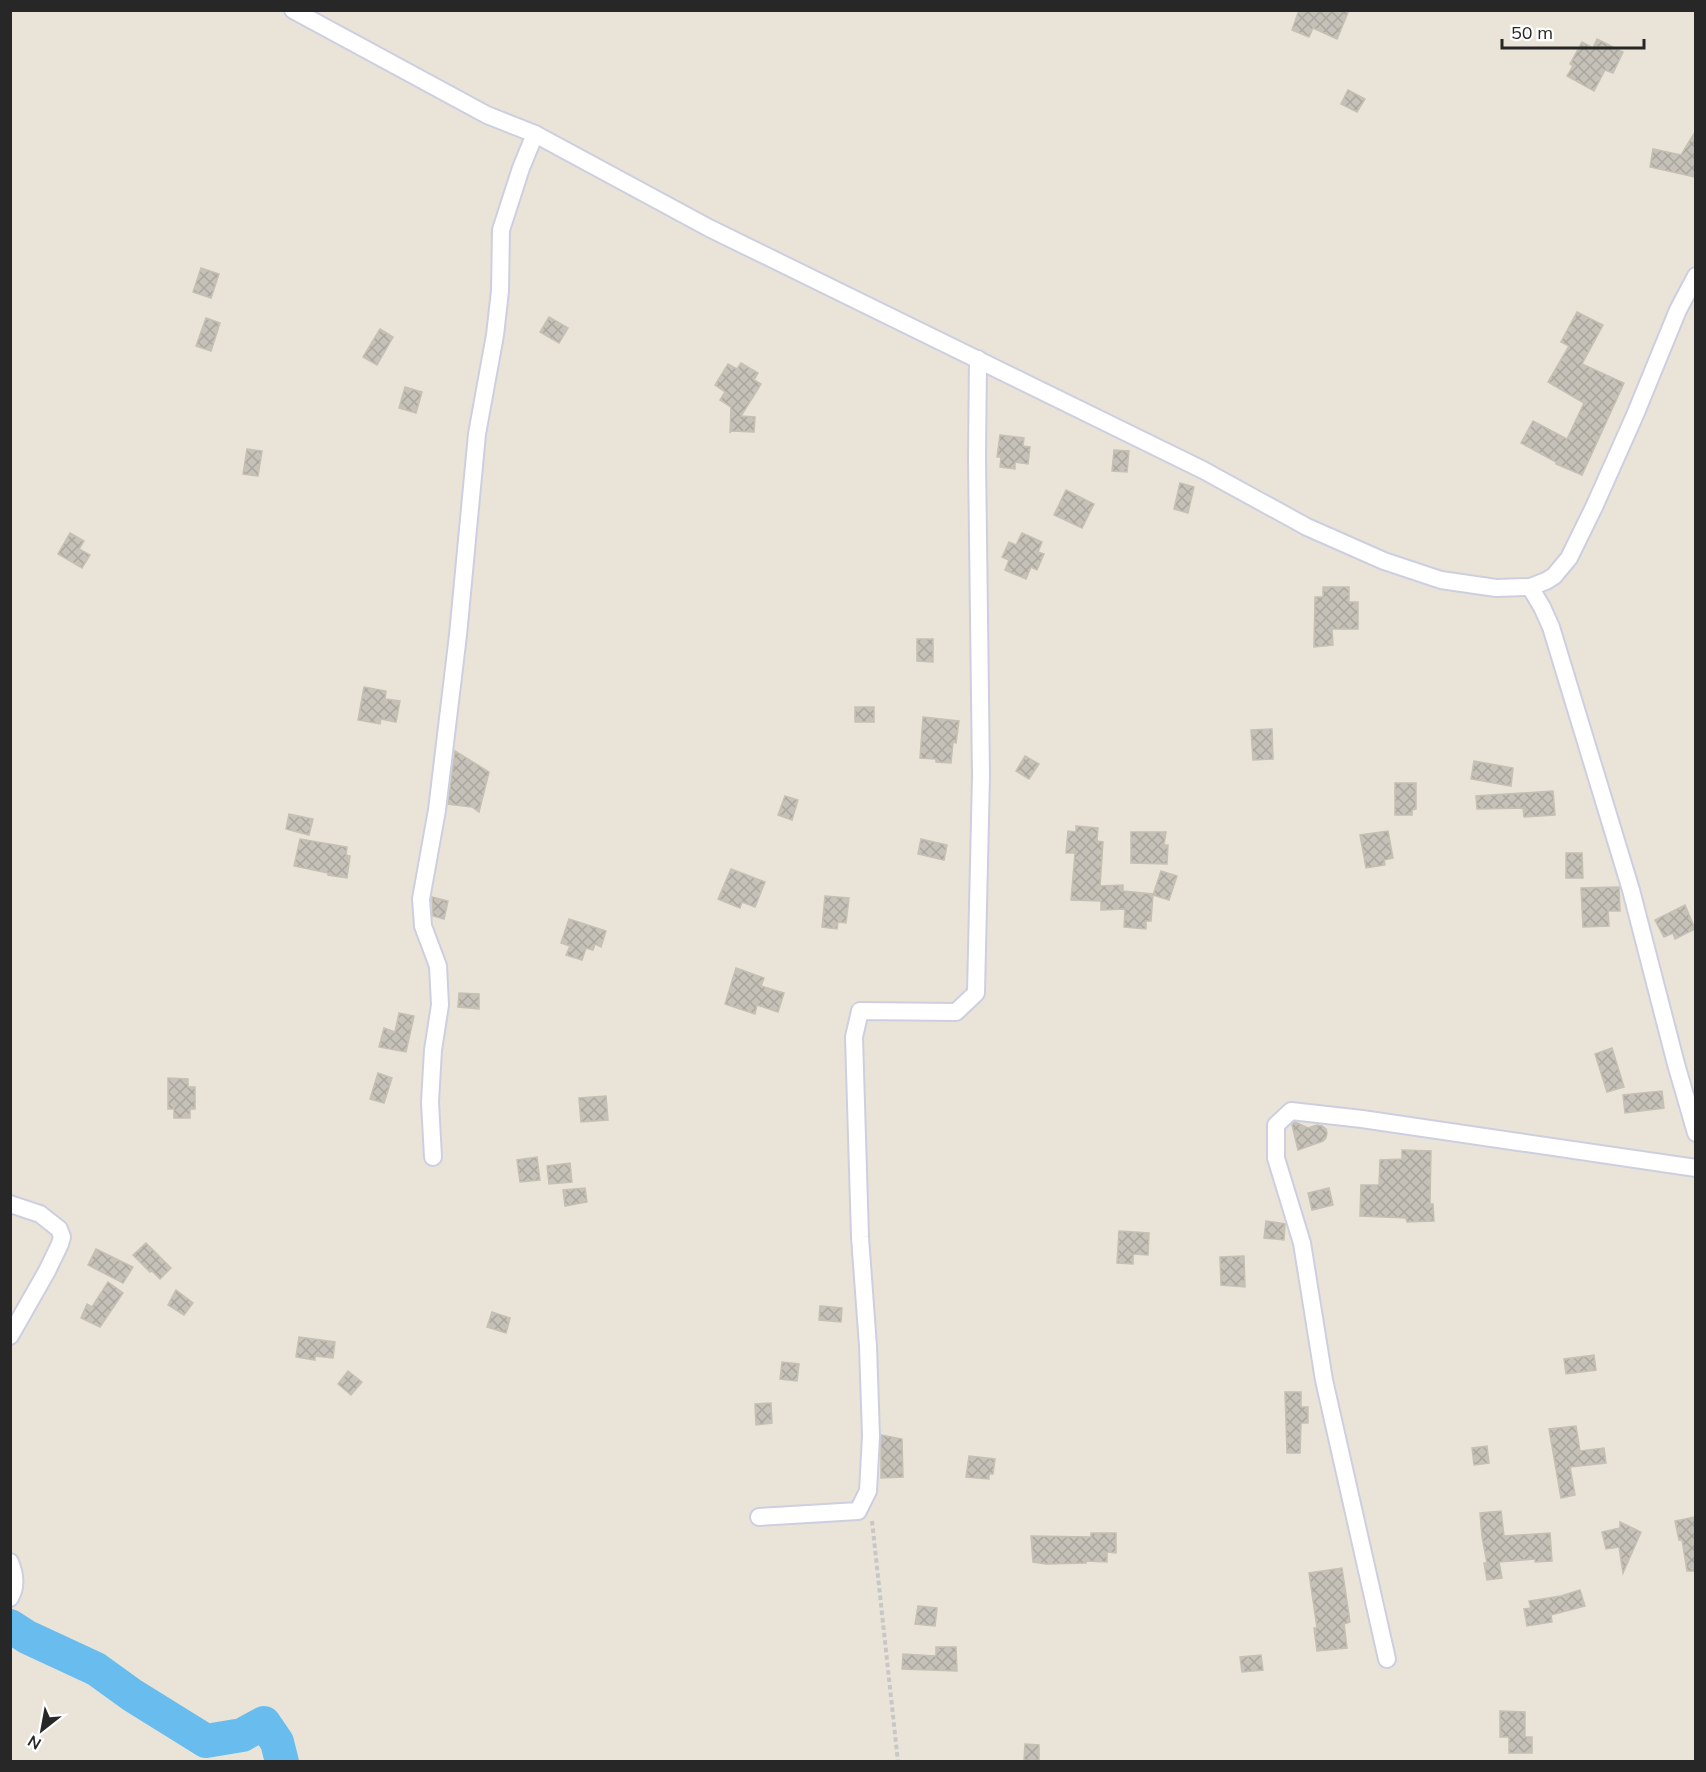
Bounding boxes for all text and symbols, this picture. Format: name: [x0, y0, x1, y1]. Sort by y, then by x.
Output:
scale bar: [1502, 12, 1644, 50]
text: 50 m: [1511, 21, 1553, 44]
north arrow: [12, 1700, 72, 1760]
text: N: [24, 1731, 45, 1755]

